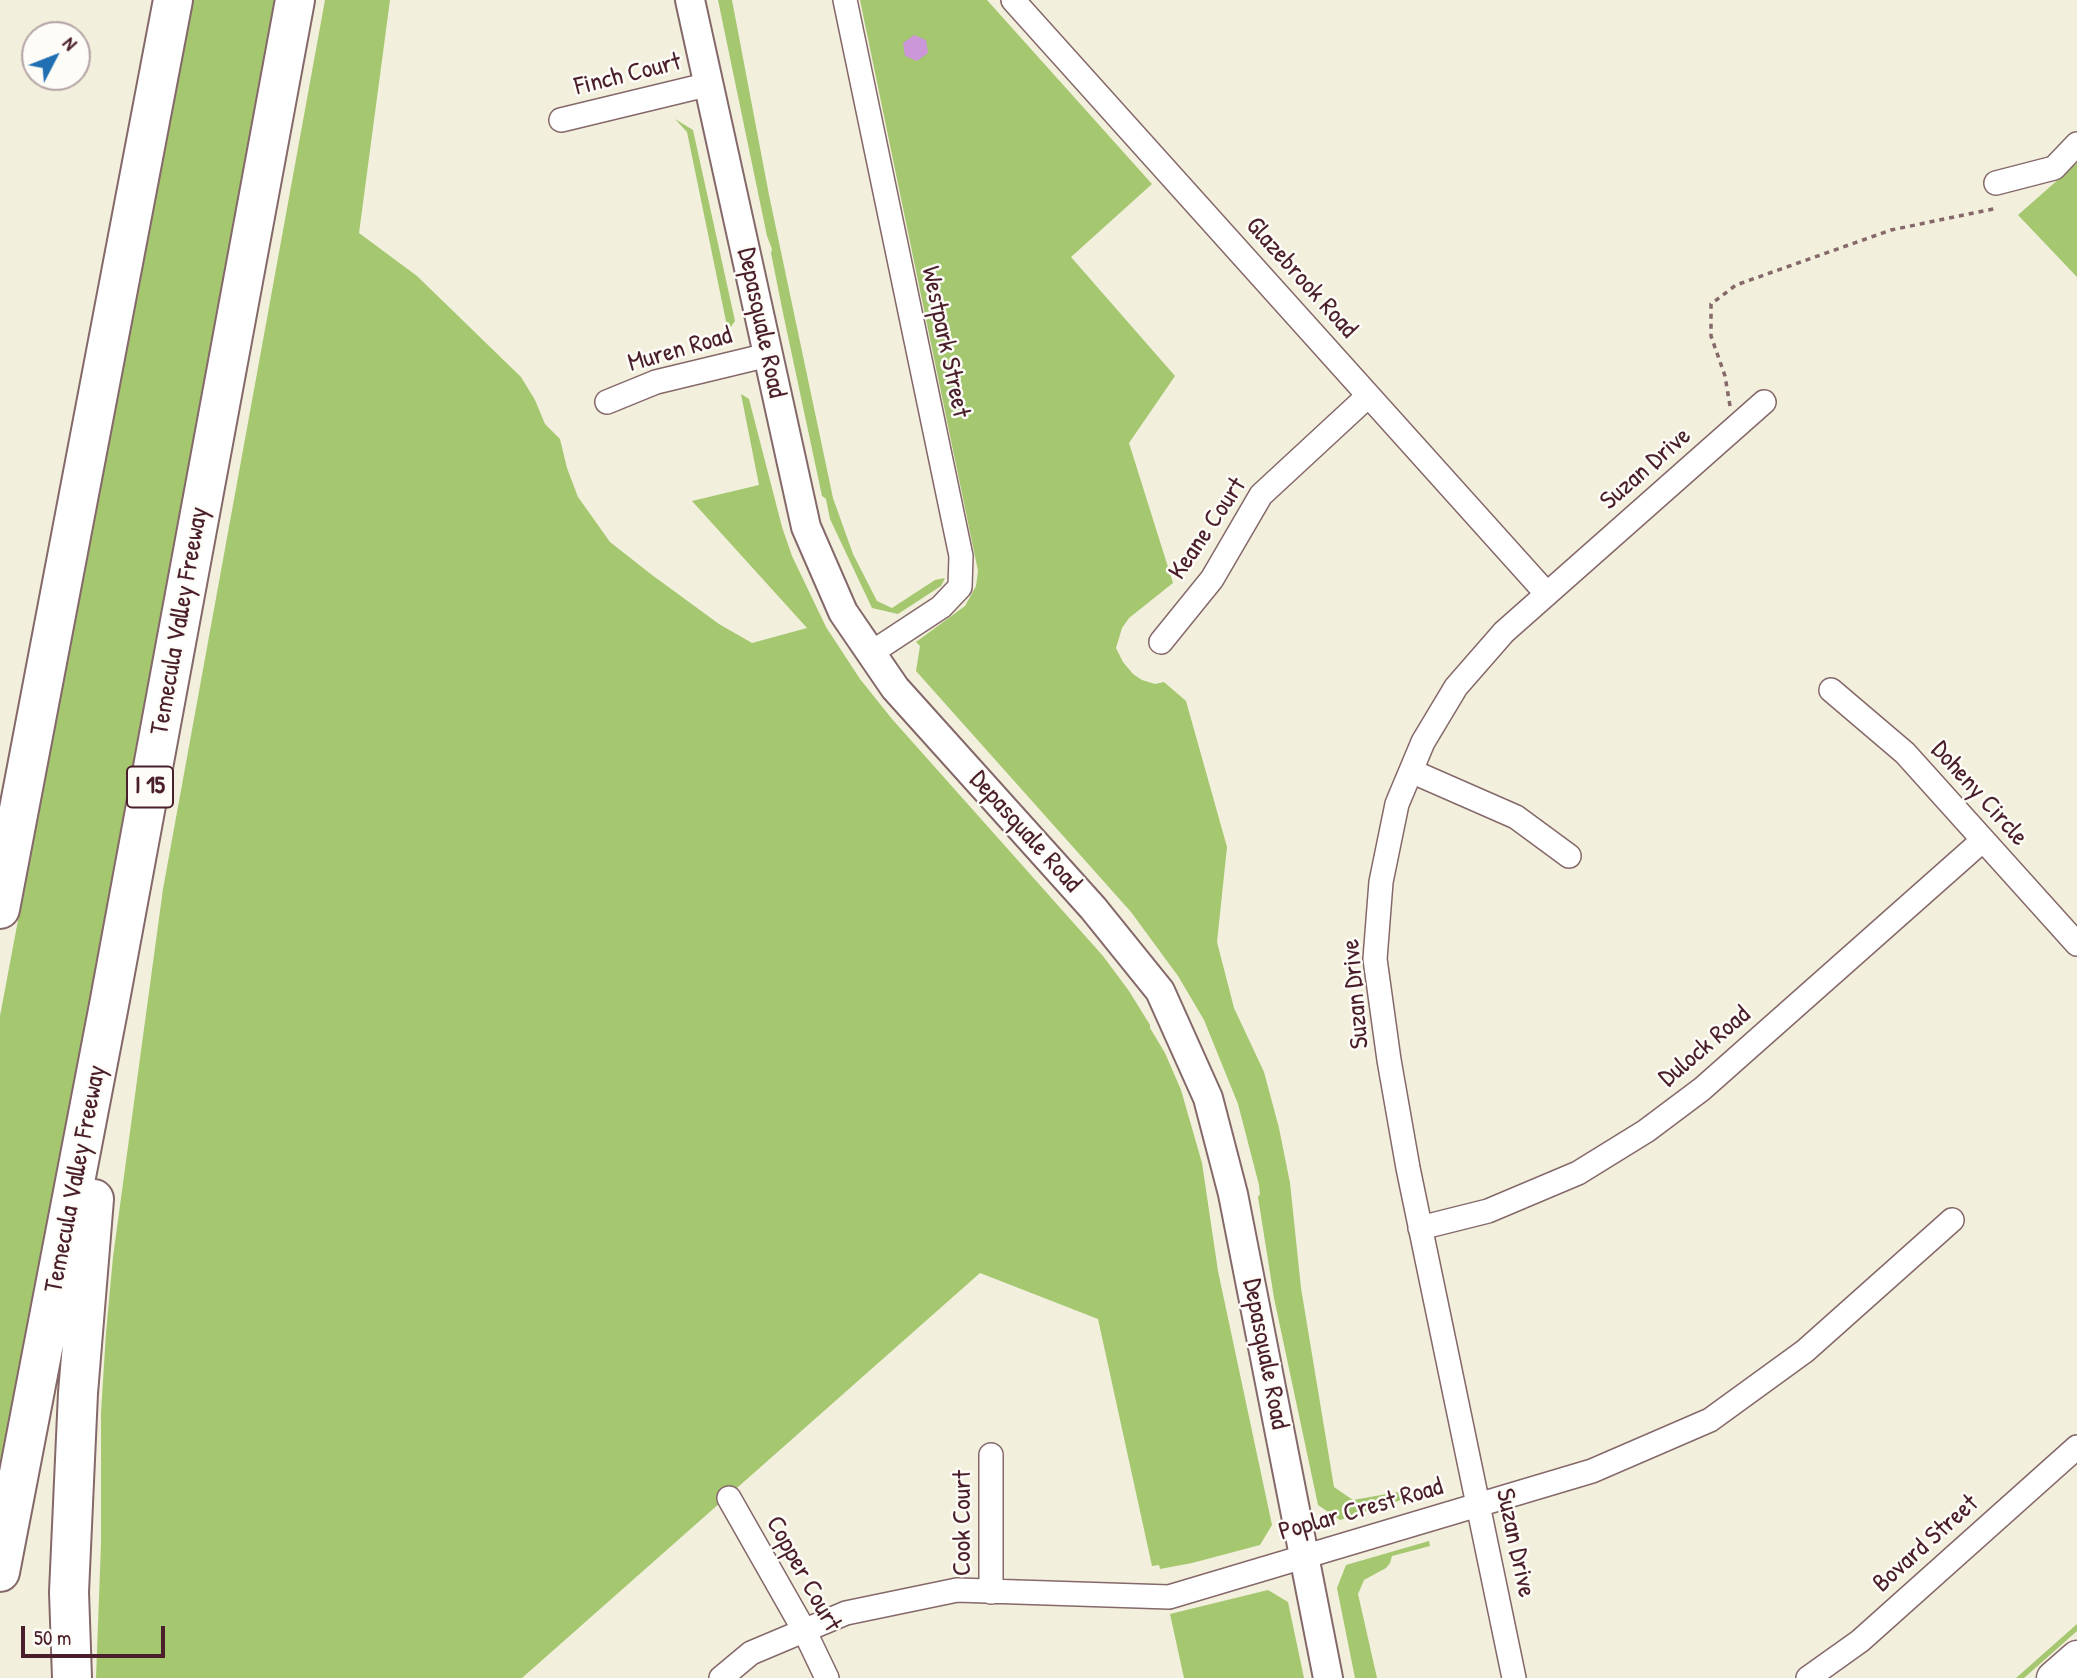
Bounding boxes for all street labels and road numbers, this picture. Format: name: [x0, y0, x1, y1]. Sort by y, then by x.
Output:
street label: Finch Court: [572, 47, 684, 103]
street label: Glazebrook Road: [1239, 211, 1363, 345]
street label: Depasquale Road: [730, 245, 792, 401]
street label: Westpark Street: [914, 263, 976, 421]
street label: Muren Road: [624, 320, 736, 380]
street label: Suzan Drive: [1594, 421, 1698, 517]
street label: Keane Court: [1163, 472, 1253, 586]
street label: Temecula Valley Freeway: [145, 504, 215, 738]
street label: Doheny Circle: [1924, 735, 2034, 853]
street label: Depasquale Road: [962, 765, 1088, 899]
road number: I 15: [127, 766, 173, 808]
street label: Suzan Drive: [1336, 938, 1376, 1050]
street label: Dulock Road: [1653, 1000, 1757, 1094]
street label: Temecula Valley Freeway: [39, 1063, 113, 1295]
street label: Depasquale Road: [1235, 1276, 1295, 1432]
street label: Cook Court: [947, 1470, 979, 1576]
street label: Poplar Crest Road: [1275, 1472, 1447, 1548]
street label: Suzan Drive: [1488, 1486, 1542, 1600]
street label: Bovard Street: [1867, 1489, 1985, 1599]
street label: Copper Court: [758, 1511, 848, 1637]

